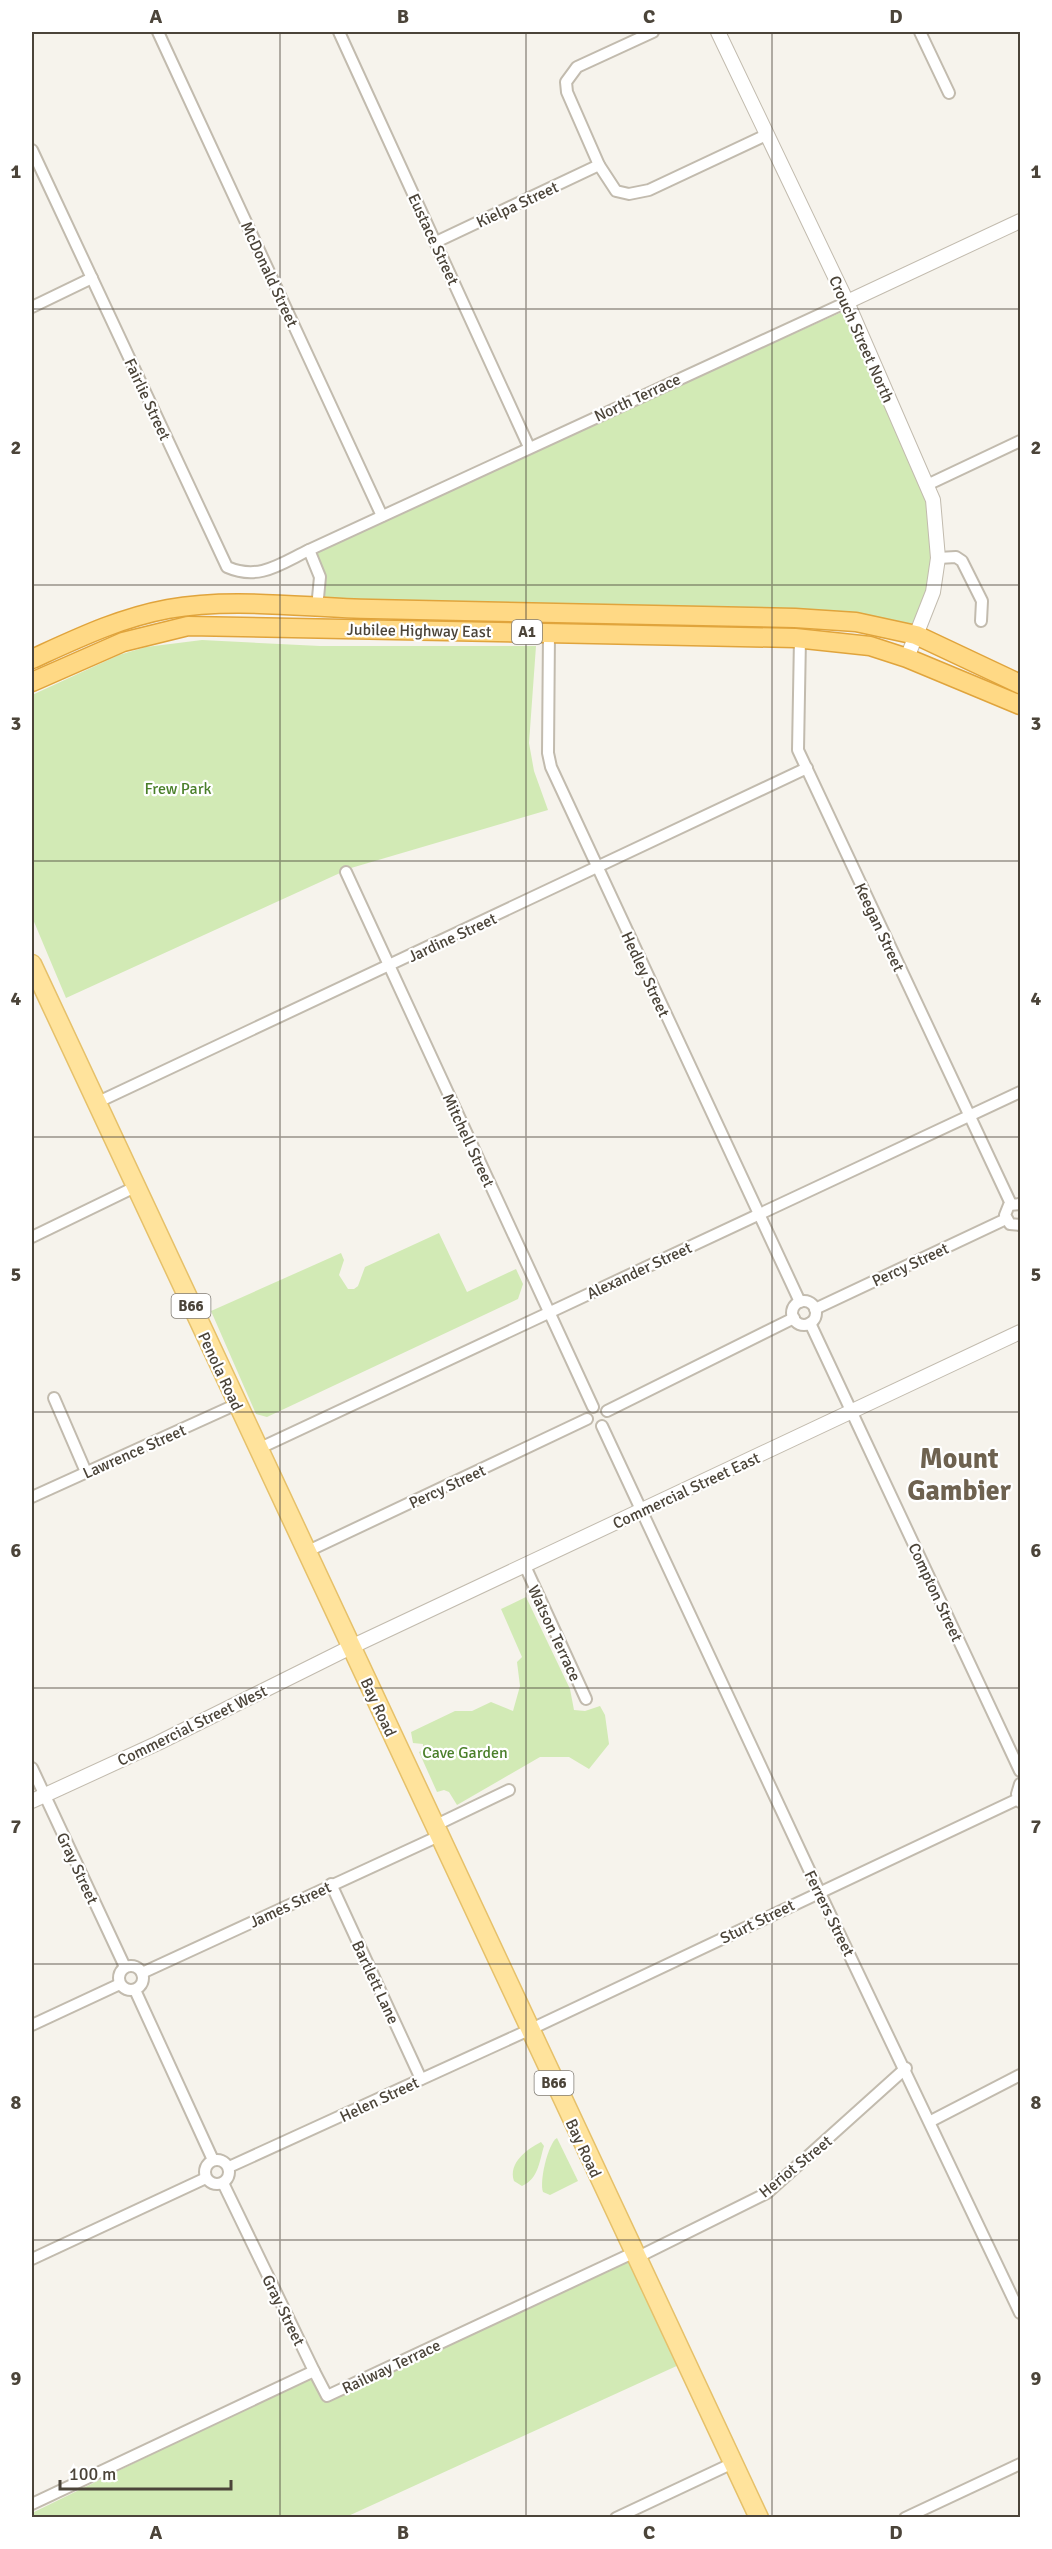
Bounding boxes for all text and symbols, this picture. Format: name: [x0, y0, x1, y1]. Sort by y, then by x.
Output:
text: A: [150, 4, 163, 29]
text: B: [397, 4, 409, 29]
text: C: [643, 4, 655, 29]
text: D: [889, 4, 903, 29]
text: 1: [11, 159, 22, 184]
text: 1: [1031, 159, 1042, 184]
street label: Kielpa Street: [473, 177, 562, 233]
street label: Eustace Street: [403, 190, 463, 289]
street label: McDonald Street: [236, 218, 302, 331]
street label: Crouch Street North: [824, 273, 898, 406]
street label: Fairlie Street: [119, 355, 175, 444]
street label: North Terrace: [591, 369, 684, 427]
text: 2: [11, 435, 21, 460]
text: 2: [1031, 435, 1041, 460]
street label: Jubilee Highway East: [346, 620, 492, 642]
road number: A1: [512, 620, 542, 644]
text: 3: [11, 711, 21, 736]
text: 3: [1031, 711, 1041, 736]
park label: Frew Park: [144, 779, 212, 799]
street label: Keegan Street: [850, 880, 909, 975]
street label: Jardine Street: [405, 909, 500, 967]
street label: Hedley Street: [617, 928, 674, 1021]
text: 4: [11, 986, 22, 1011]
text: 4: [1031, 986, 1042, 1011]
street label: Mitchell Street: [438, 1090, 499, 1191]
street label: Alexander Street: [584, 1238, 696, 1304]
street label: Percy Street: [869, 1238, 952, 1291]
text: 5: [11, 1262, 21, 1287]
text: 5: [1031, 1262, 1041, 1287]
road number: B66: [172, 1294, 210, 1318]
street label: Penola Road: [193, 1329, 247, 1414]
street label: Lawrence Street: [80, 1420, 189, 1484]
district label: Mount Gambier: [907, 1442, 1012, 1508]
street label: Commercial Street East: [610, 1448, 764, 1534]
street label: Percy Street: [406, 1460, 489, 1513]
text: 6: [11, 1538, 22, 1563]
text: 6: [1031, 1538, 1042, 1563]
street label: Compton Street: [903, 1540, 967, 1645]
street label: Watson Terrace: [523, 1582, 585, 1685]
street label: Bay Road: [356, 1675, 400, 1740]
street label: Commercial Street West: [114, 1681, 271, 1771]
park label: Cave Garden: [422, 1743, 508, 1763]
text: 7: [11, 1814, 22, 1839]
text: 7: [1031, 1814, 1042, 1839]
street label: Gray Street: [52, 1829, 103, 1908]
street label: Ferrers Street: [800, 1867, 859, 1960]
street label: James Street: [246, 1877, 335, 1933]
street label: Sturt Street: [717, 1895, 798, 1948]
street label: Bartlett Lane: [347, 1937, 403, 2027]
road number: B66: [534, 2071, 574, 2095]
street label: Helen Street: [337, 2073, 423, 2127]
text: 8: [11, 2090, 22, 2115]
text: 8: [1031, 2090, 1042, 2115]
street label: Bay Road: [561, 2116, 605, 2181]
street label: Heriot Street: [755, 2131, 837, 2202]
street label: Gray Street: [257, 2272, 309, 2350]
street label: Railway Terrace: [339, 2335, 444, 2398]
text: 9: [11, 2366, 22, 2391]
text: 9: [1031, 2366, 1042, 2391]
scale bar: [60, 2453, 231, 2491]
text: 100 m: [69, 2463, 116, 2485]
text: A: [150, 2520, 163, 2545]
text: B: [397, 2520, 409, 2545]
text: C: [643, 2520, 655, 2545]
text: D: [889, 2520, 903, 2545]

